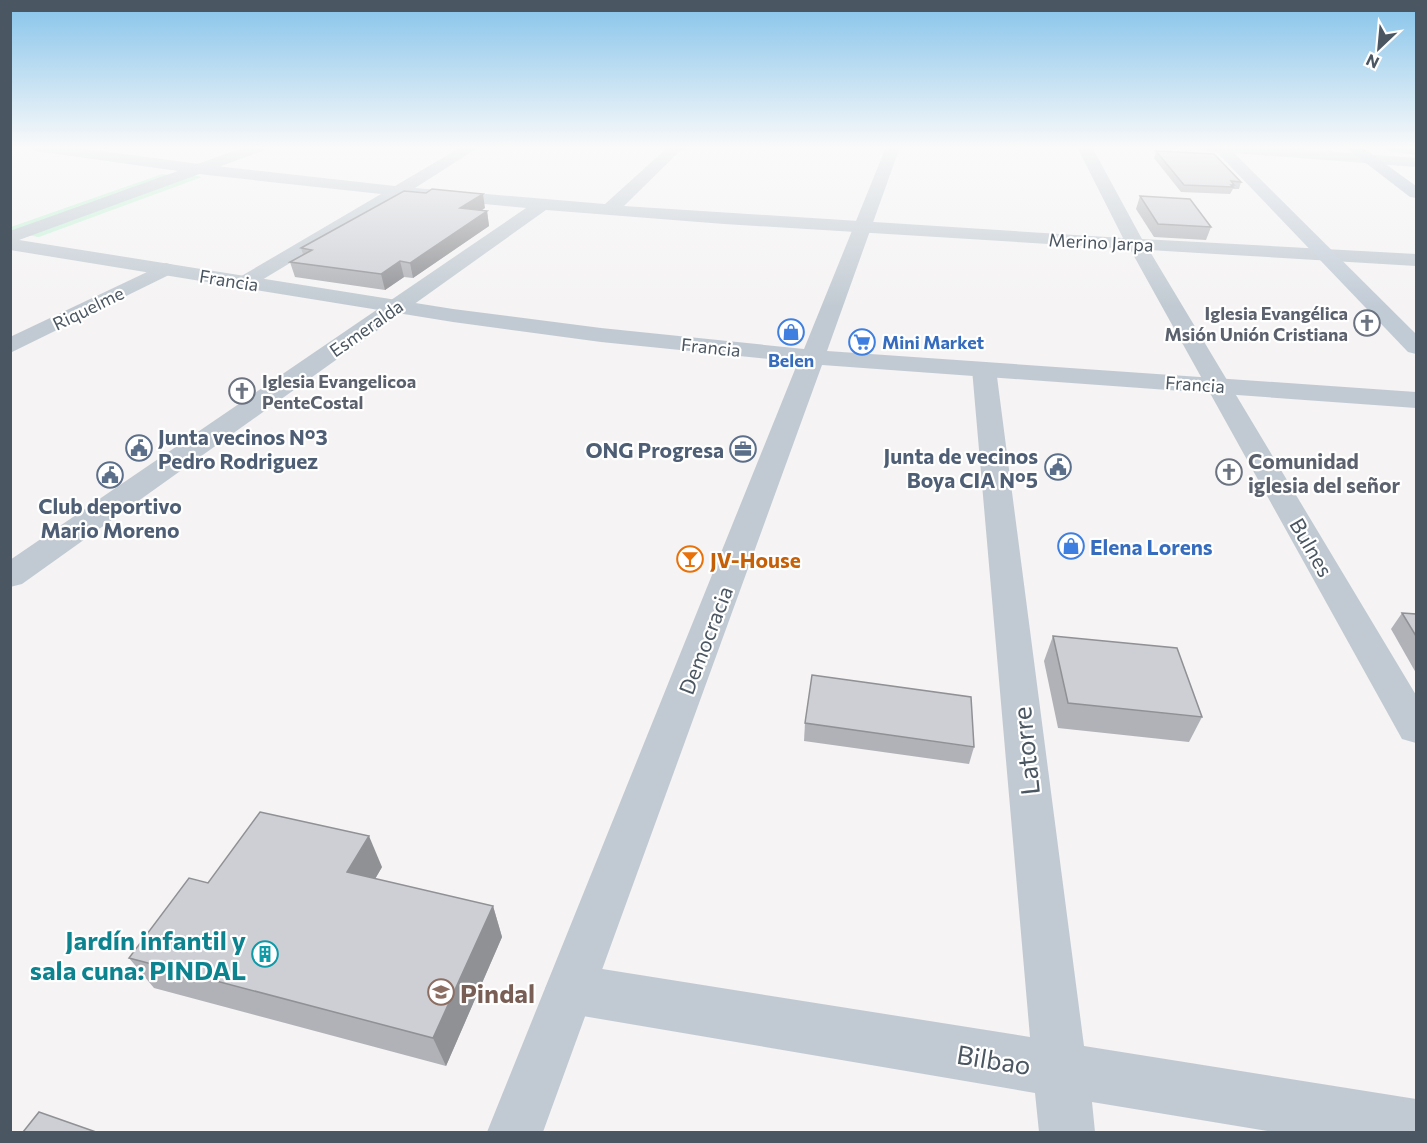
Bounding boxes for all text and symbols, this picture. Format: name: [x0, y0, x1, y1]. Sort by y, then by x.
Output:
north arrow: [1349, 18, 1409, 78]
text: N: [1363, 51, 1382, 73]
street label: Merino Jarpa: [1048, 228, 1154, 256]
street label: Francia: [198, 264, 260, 296]
street label: Riquelme: [49, 281, 127, 335]
street label: Esmeralda: [325, 295, 407, 361]
place label: Iglesia Evangélica Msión Unión Cristiana: [1164, 302, 1348, 345]
church icon: Iglesia Evangélica Msión Unión Cristiana: [1352, 308, 1382, 338]
shop icon: Belen: [776, 317, 806, 347]
supermarket icon: Mini Market: [847, 327, 877, 357]
place label: Mini Market: [882, 331, 985, 353]
street label: Francia: [680, 333, 742, 361]
place label: Belen: [768, 349, 814, 371]
place label: Iglesia Evangelicoa PenteCostal: [262, 370, 416, 413]
street label: Francia: [1164, 371, 1226, 397]
church icon: Iglesia Evangelicoa PenteCostal: [227, 376, 257, 406]
place label: Junta vecinos N°3 Pedro Rodriguez: [158, 424, 328, 473]
public building icon: Junta vecinos N°3 Pedro Rodriguez: [124, 433, 154, 463]
office icon: ONG Progresa: [728, 434, 758, 464]
place label: ONG Progresa: [585, 437, 724, 462]
place label: Junta de vecinos Boya CIA N°5: [884, 443, 1038, 492]
place label: Comunidad iglesia del señor: [1248, 448, 1400, 497]
public building icon: Junta de vecinos Boya CIA N°5: [1043, 452, 1073, 482]
church icon: Comunidad iglesia del señor: [1214, 457, 1244, 487]
public building icon: Club deportivo Mario Moreno: [95, 460, 125, 490]
place label: Club deportivo Mario Moreno: [38, 493, 182, 542]
street label: Bulnes: [1285, 513, 1339, 581]
shop icon: Elena Lorens: [1056, 531, 1086, 561]
place label: Elena Lorens: [1090, 534, 1213, 559]
bar icon: JV-House: [675, 544, 705, 574]
place label: JV-House: [710, 547, 801, 572]
street label: Democracia: [673, 582, 737, 698]
street label: Latorre: [1005, 705, 1045, 797]
place label: Jardín infantil y sala cuna: PINDAL: [30, 924, 246, 985]
building icon: Jardín infantil y sala cuna: PINDAL: [250, 939, 280, 969]
school or university icon: Pindal: [426, 977, 456, 1007]
place label: Pindal: [460, 977, 535, 1008]
street label: Bilbao: [955, 1038, 1033, 1080]

